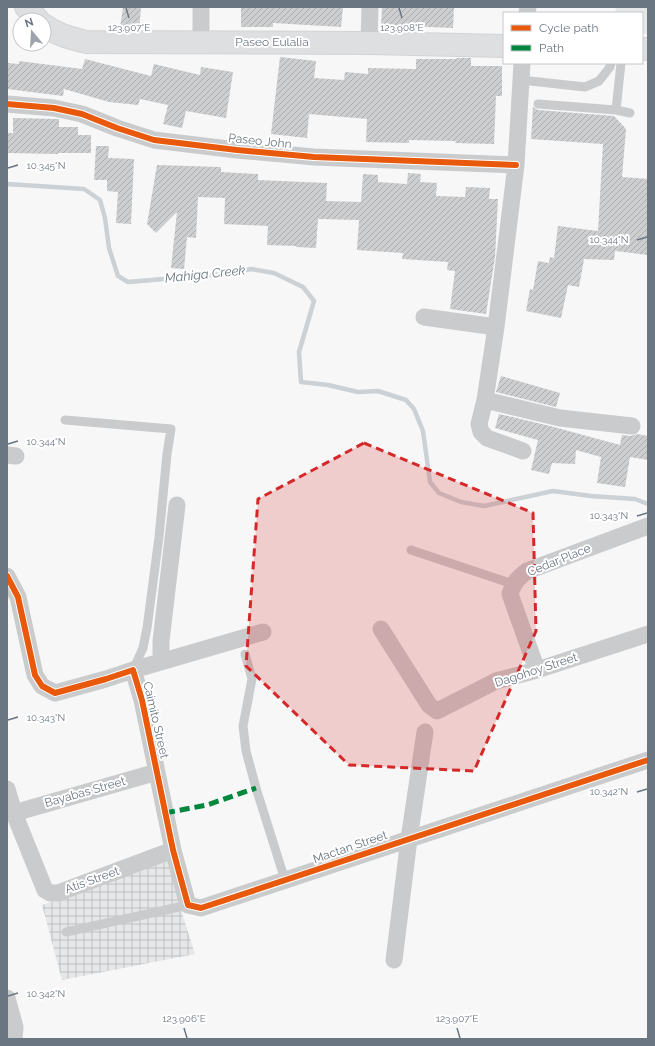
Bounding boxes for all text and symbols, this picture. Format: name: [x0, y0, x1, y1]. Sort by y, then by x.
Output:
north arrow: [12, 12, 52, 52]
legend: [503, 12, 643, 64]
text: N: [23, 15, 35, 30]
text: Cycle path: [539, 21, 598, 35]
text: 123.907°E: [108, 22, 150, 33]
text: 123.908°E: [380, 22, 424, 33]
street label: Paseo Eulalia: [235, 35, 309, 49]
text: Path: [539, 41, 564, 55]
street label: Paseo John: [228, 131, 292, 151]
text: 10.345°N: [27, 160, 65, 171]
text: 10.344°N: [590, 234, 628, 245]
water label: Mahiga Creek: [164, 262, 246, 286]
text: 10.344°N: [27, 436, 65, 447]
text: 10.343°N: [590, 510, 628, 521]
street label: Cedar Place: [525, 541, 593, 579]
street label: Dagohoy Street: [493, 650, 579, 690]
street label: Caimito Street: [140, 680, 172, 760]
text: 10.343°N: [27, 712, 65, 723]
street label: Bayabas Street: [43, 774, 127, 810]
text: 10.342°N: [590, 786, 628, 797]
street label: Mactan Street: [311, 828, 389, 866]
street label: Atis Street: [63, 864, 121, 896]
text: 10.342°N: [27, 988, 65, 999]
text: 123.906°E: [162, 1013, 206, 1024]
text: 123.907°E: [436, 1013, 478, 1024]

